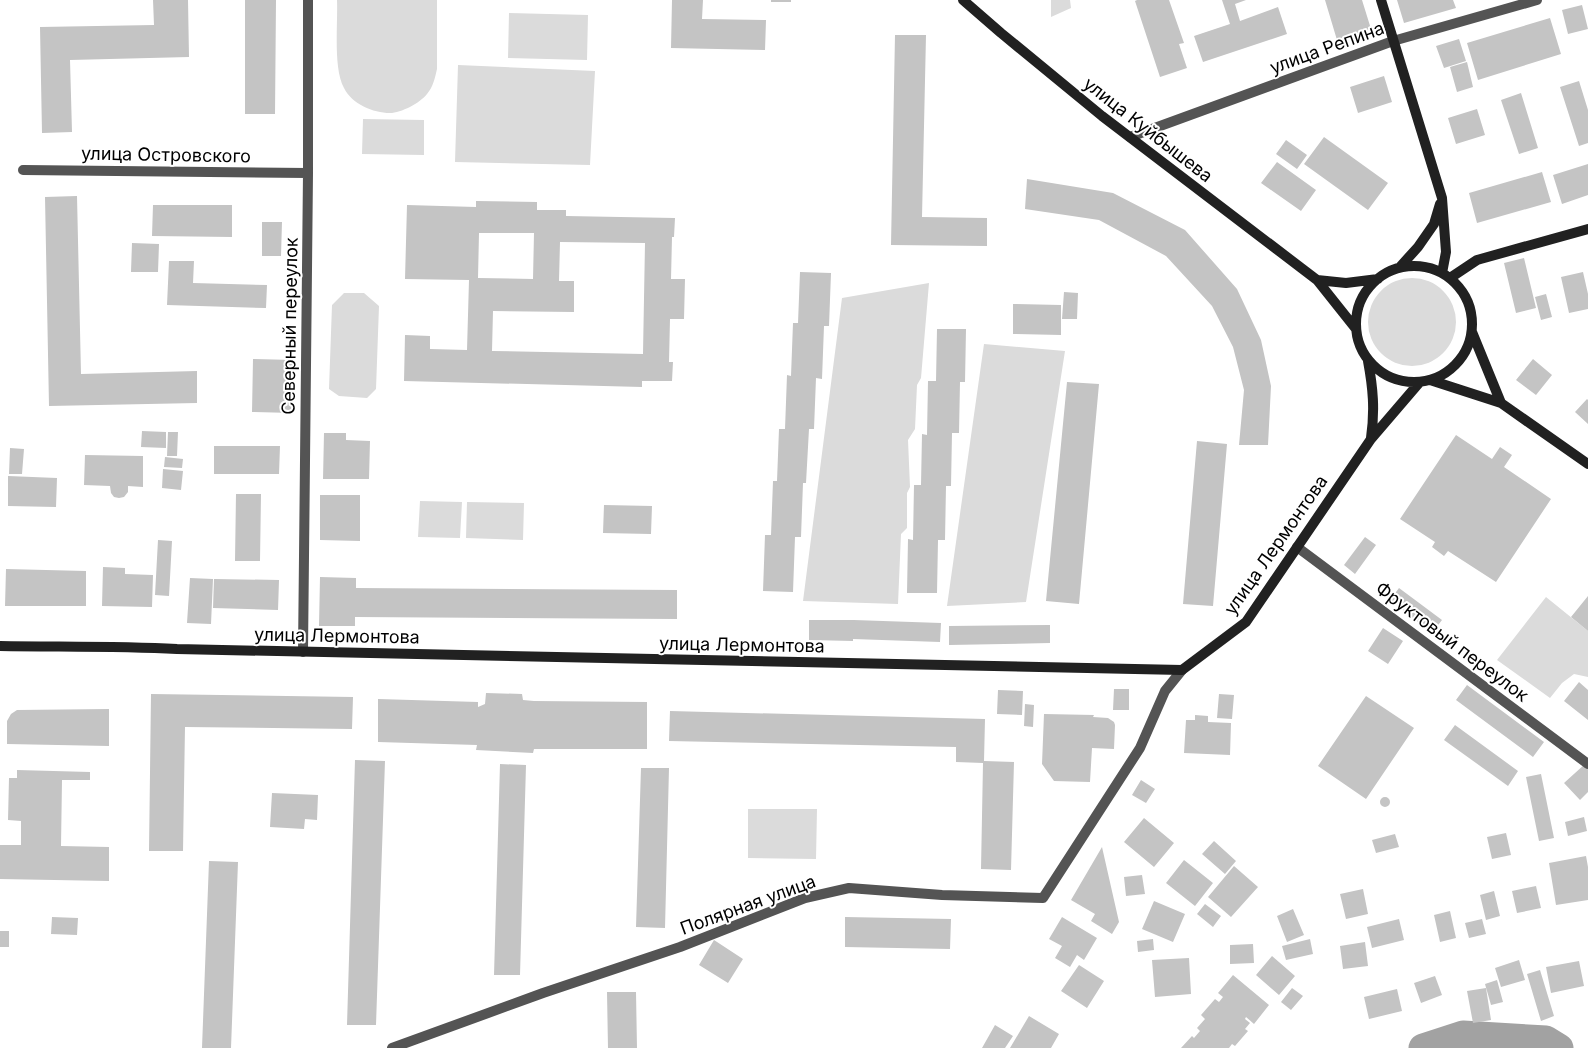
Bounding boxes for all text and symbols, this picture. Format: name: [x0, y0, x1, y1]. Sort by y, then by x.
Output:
street label: улица Репина: [1267, 17, 1387, 78]
street label: улица Куйбышева: [1080, 73, 1217, 186]
street label: улица Островского: [81, 143, 251, 166]
street label: Северный переулок: [277, 237, 302, 415]
street label: улица Лермонтова: [1219, 471, 1332, 619]
street label: Фруктовый переулок: [1372, 577, 1533, 706]
street label: улица Лермонтова: [254, 624, 420, 647]
street label: улица Лермонтова: [659, 633, 825, 656]
street label: Полярная улица: [677, 870, 818, 939]

